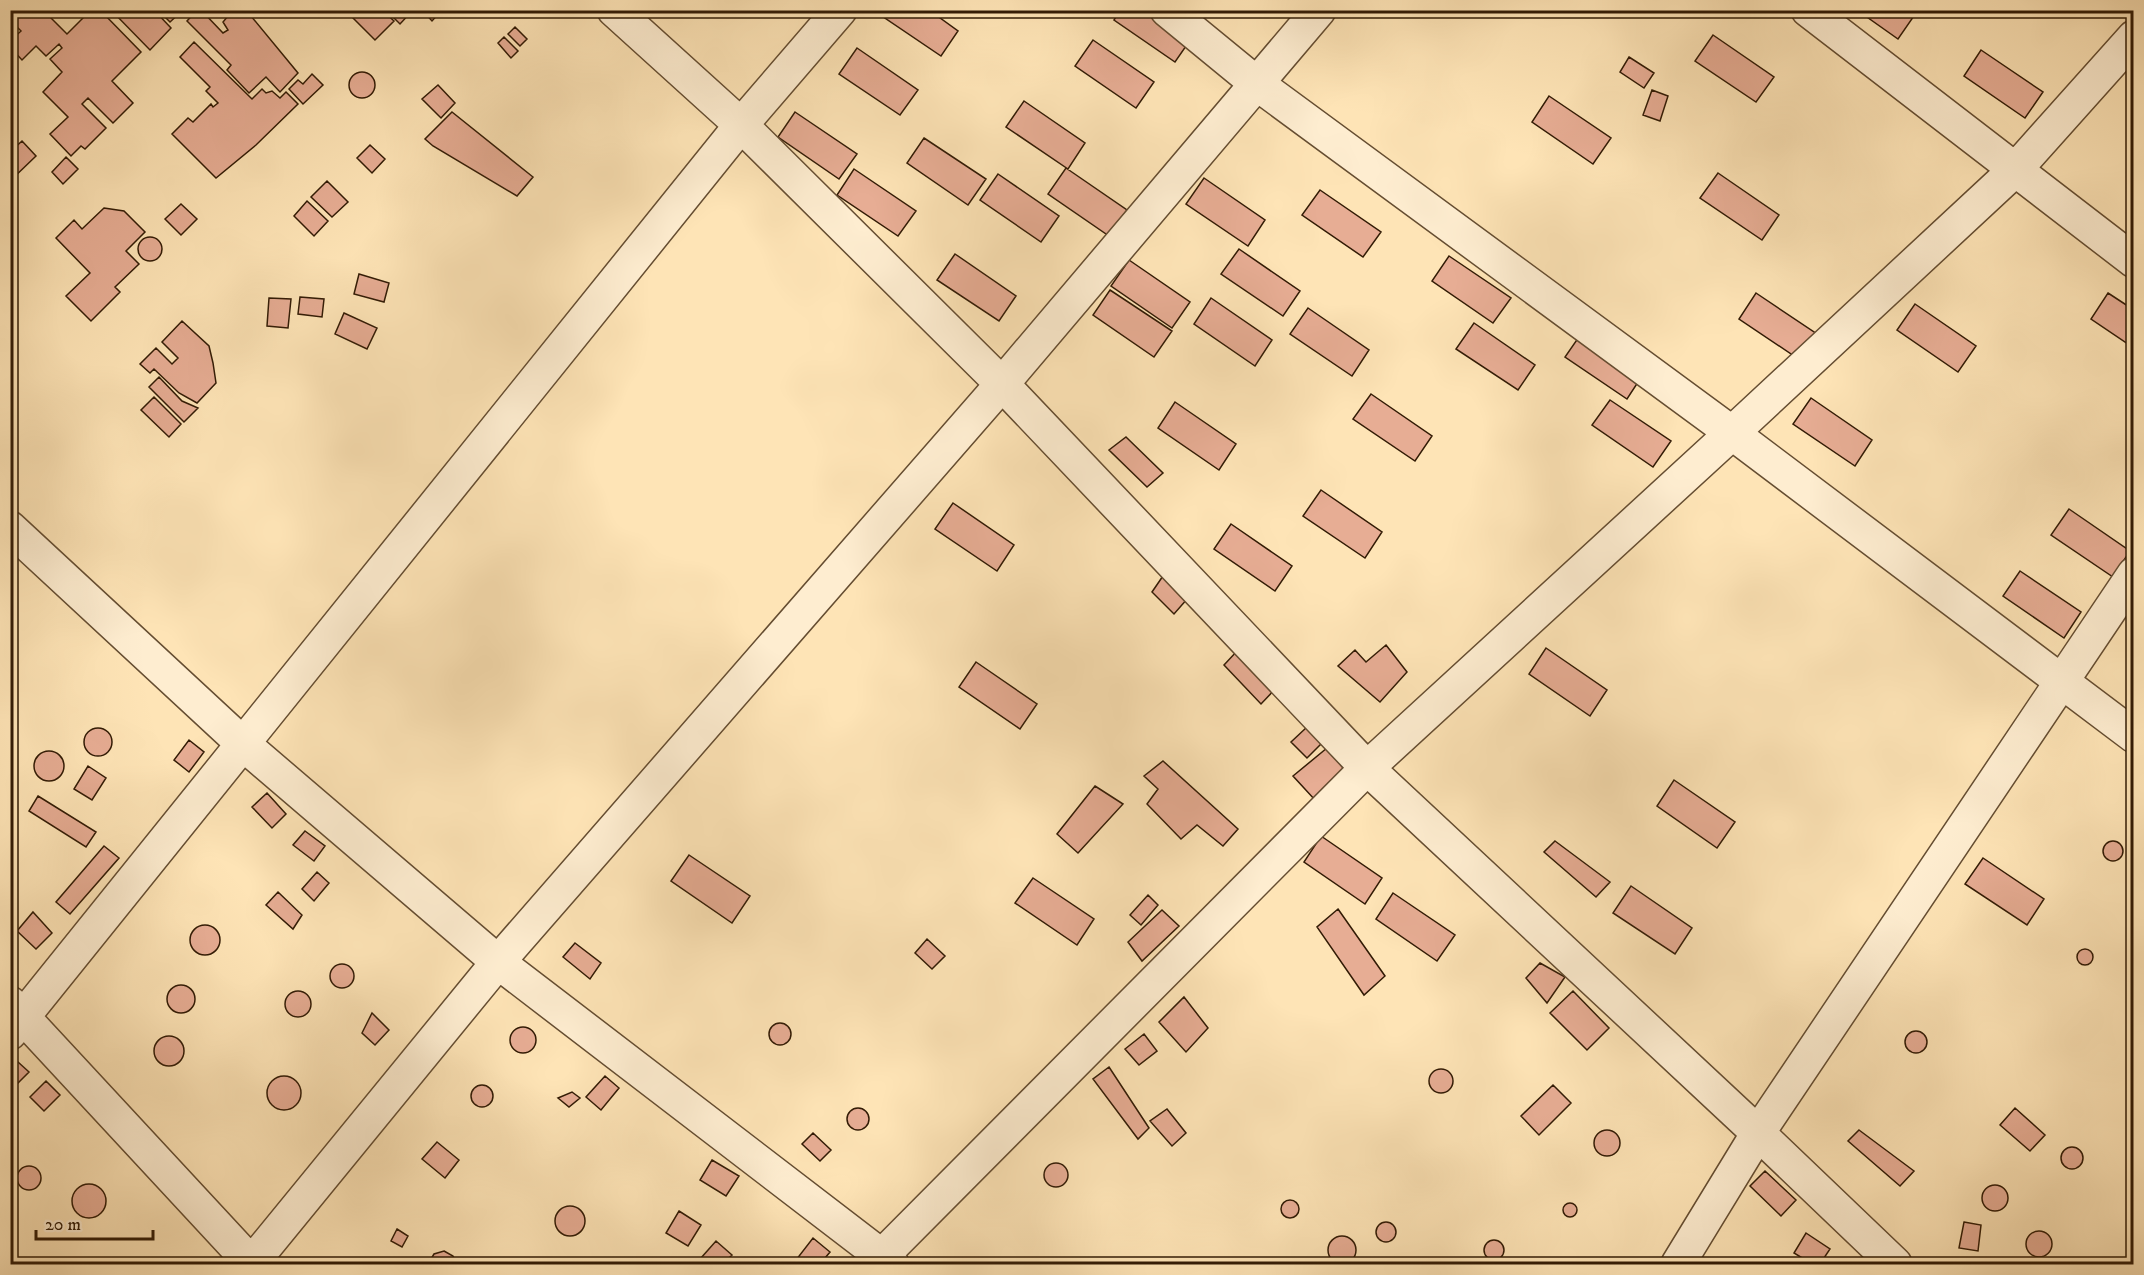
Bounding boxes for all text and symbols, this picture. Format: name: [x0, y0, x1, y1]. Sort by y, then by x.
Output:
scale bar: [36, 1203, 153, 1241]
text: 20 m: [45, 1214, 81, 1236]

